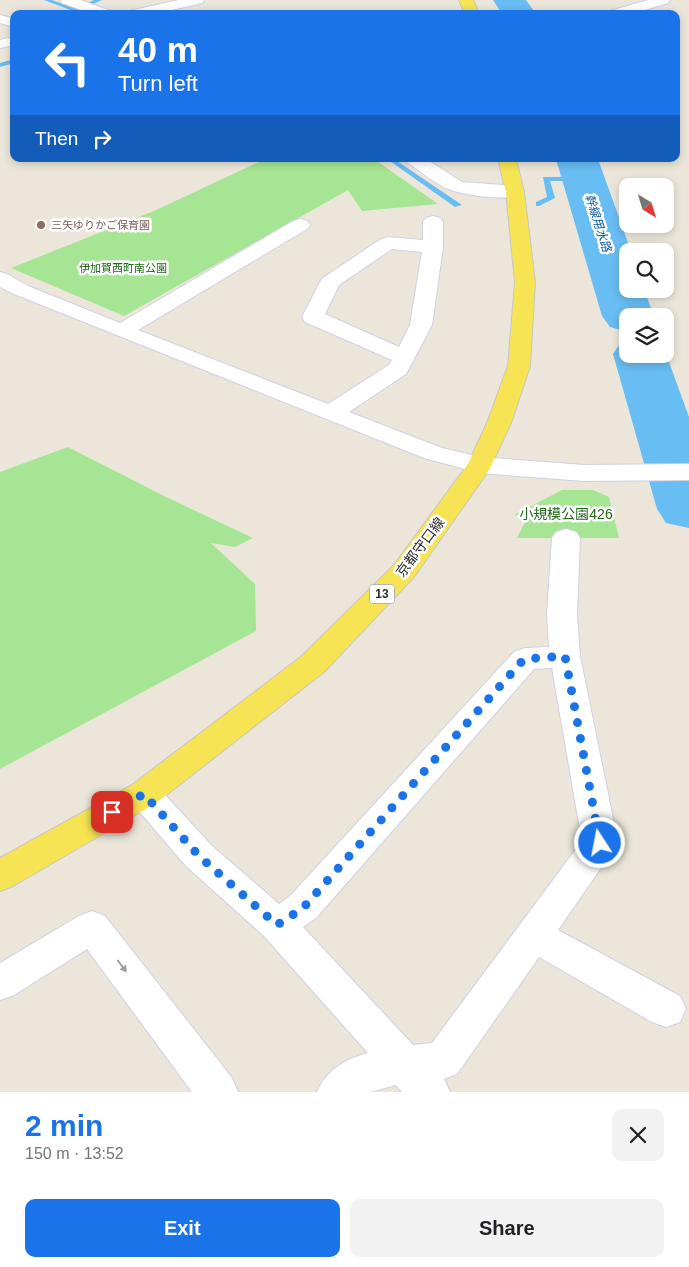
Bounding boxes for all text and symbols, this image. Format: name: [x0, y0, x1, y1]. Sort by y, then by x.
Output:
icon: left: [35, 30, 100, 95]
text: 40 m: [118, 30, 198, 69]
text: Turn left: [118, 71, 198, 96]
icon: right: [88, 125, 116, 153]
text: Then: [35, 128, 78, 149]
north arrow: [619, 178, 674, 232]
map controls: [619, 178, 674, 363]
water label: 幹線用水路: [582, 192, 614, 255]
marker: 三矢ゆりかご保育園: [35, 219, 47, 231]
place label: 三矢ゆりかご保育園: [51, 219, 150, 231]
button: search: [619, 243, 674, 298]
park label: 伊加賀西町南公園: [79, 262, 167, 274]
button: layers: [619, 308, 674, 363]
park label: 小規模公園426: [519, 506, 613, 522]
street label: 京都守口線: [393, 514, 447, 580]
road number: 13: [370, 584, 394, 604]
pin: [91, 791, 133, 833]
icon: arrive: [98, 798, 126, 826]
position arrow: [573, 816, 625, 868]
one-way arrow: [117, 959, 127, 973]
text: 2 min: [25, 1109, 103, 1142]
button: close: [612, 1109, 664, 1161]
text: 150 m · 13:52: [25, 1145, 124, 1162]
button: Exit: [25, 1199, 340, 1257]
button: Share: [350, 1199, 664, 1257]

